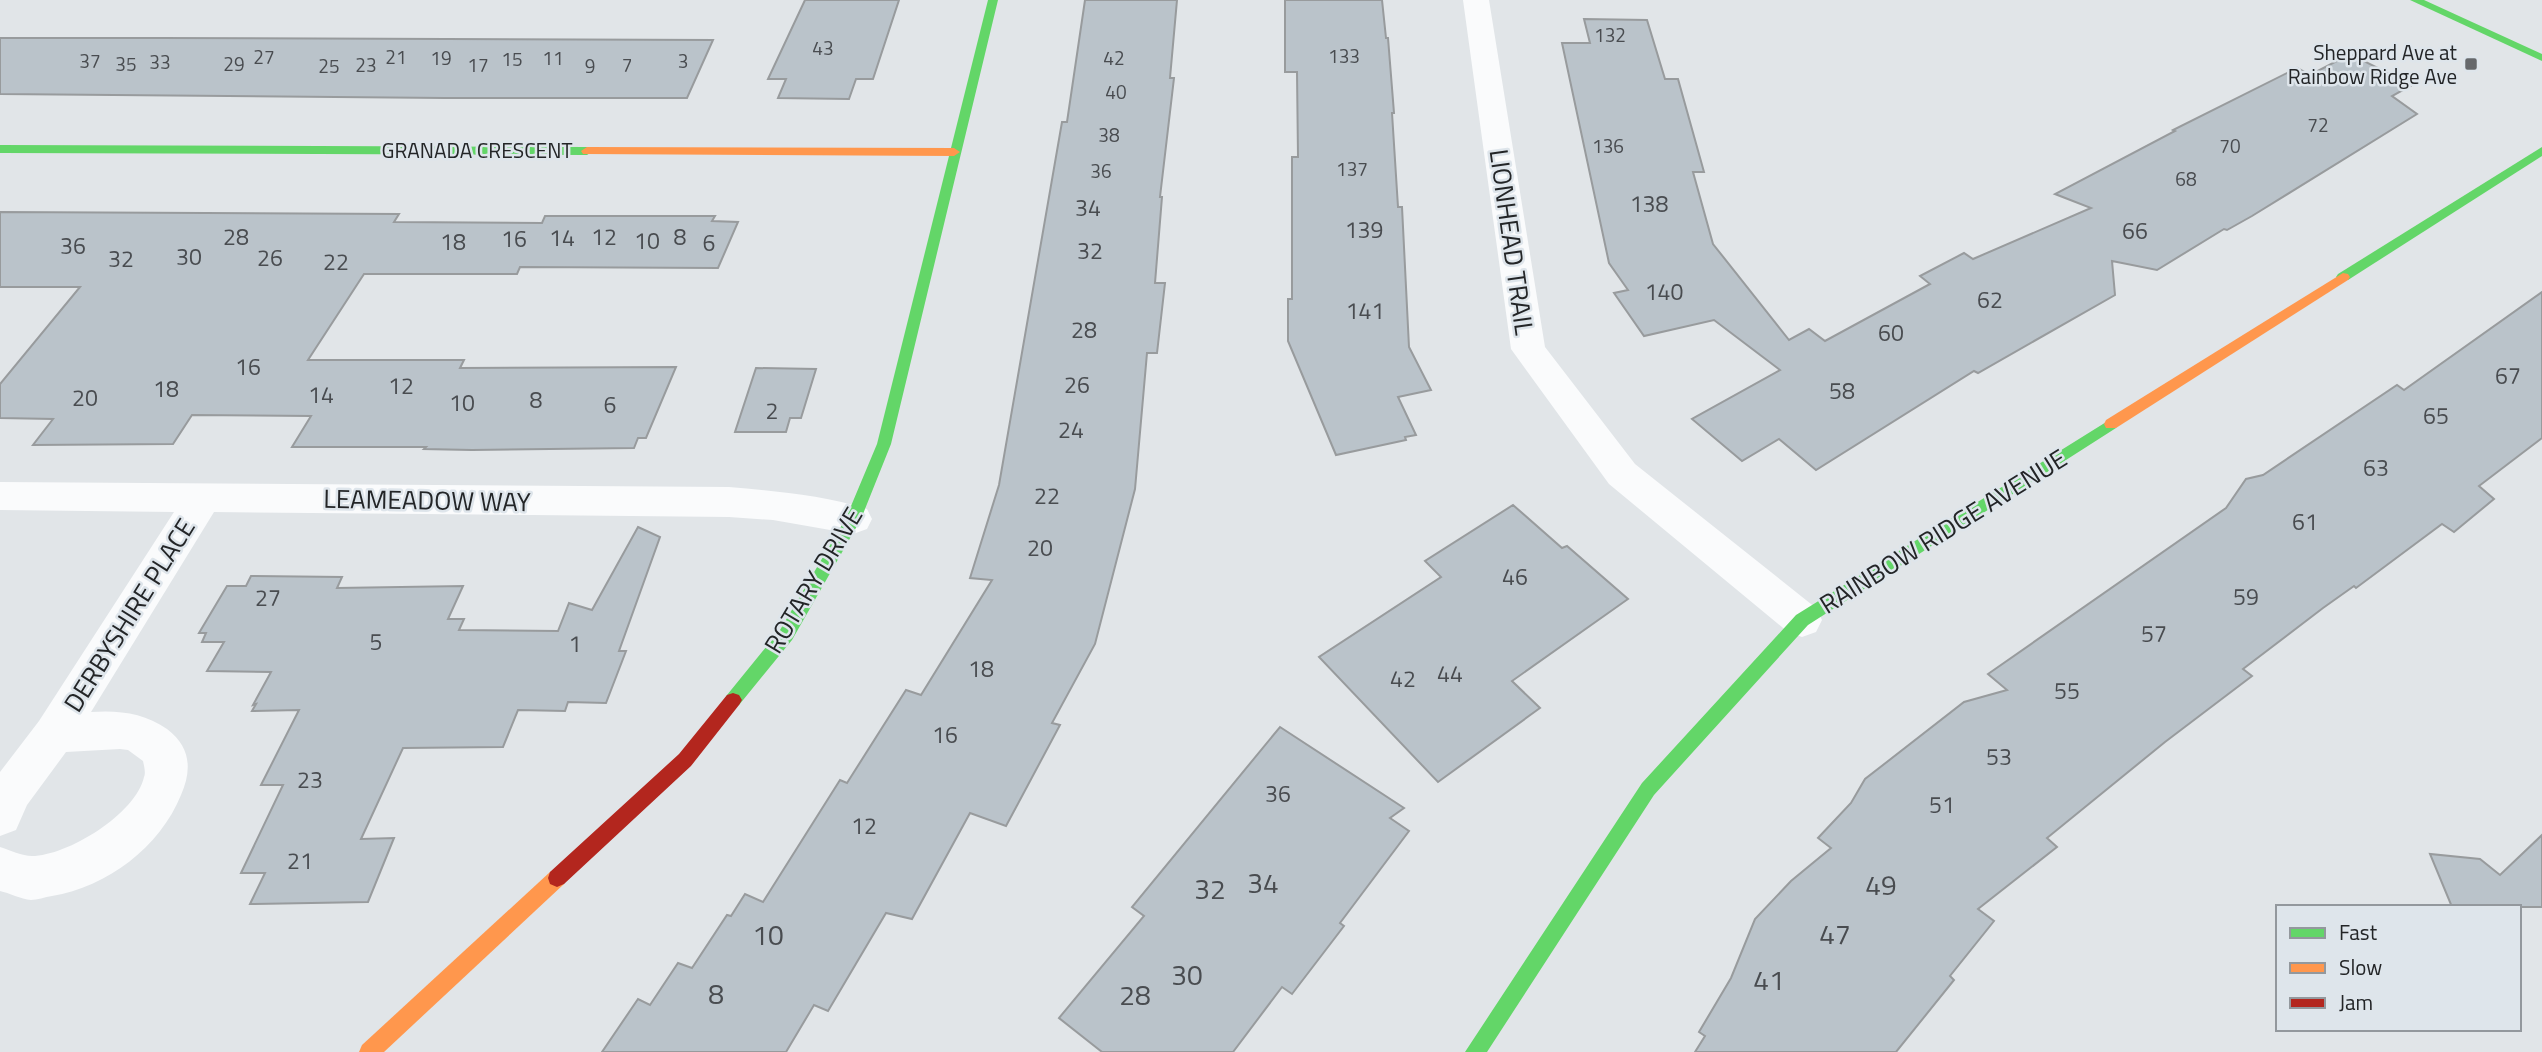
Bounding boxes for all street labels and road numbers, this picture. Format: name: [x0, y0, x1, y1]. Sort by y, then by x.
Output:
street label: GRANADA CRESCENT: [382, 134, 572, 166]
street label: LIONHEAD TRAIL: [1480, 147, 1544, 338]
street label: RAINBOW RIDGE AVENUE: [1812, 439, 2074, 623]
street label: LEAMEADOW WAY: [323, 479, 531, 521]
street label: ROTARY DRIVE: [754, 499, 872, 661]
street label: DERBYSHIRE PLACE: [54, 511, 204, 719]

